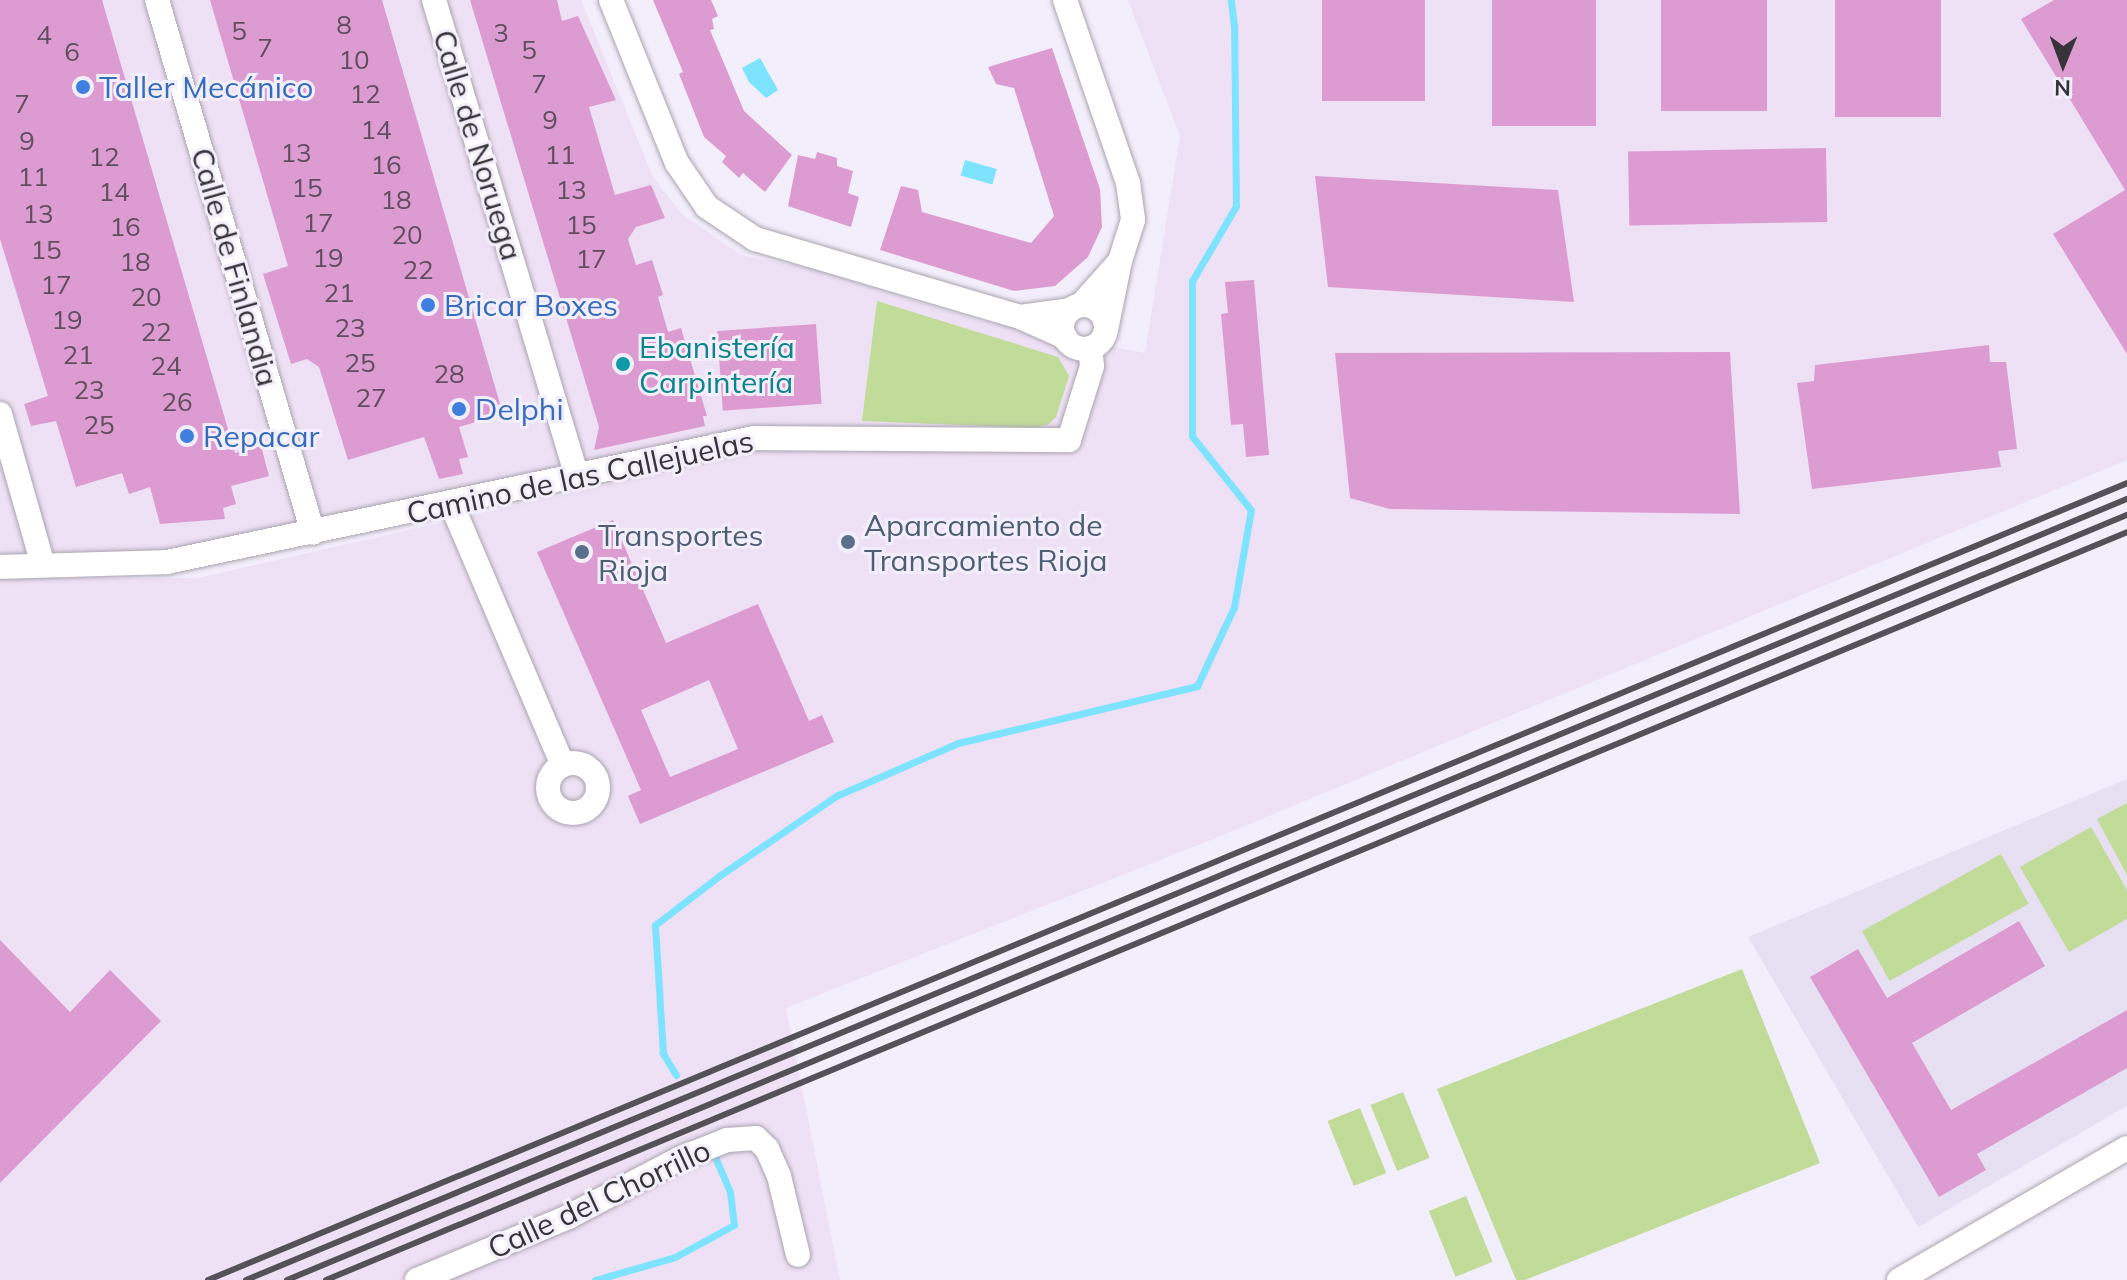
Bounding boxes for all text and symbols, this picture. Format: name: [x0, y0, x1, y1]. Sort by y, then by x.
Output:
house number: 8: [336, 9, 352, 41]
house number: 5: [231, 15, 247, 47]
house number: 3: [493, 17, 509, 49]
house number: 4: [36, 19, 52, 51]
north arrow: [2023, 24, 2103, 104]
street label: Calle de Noruega: [426, 26, 530, 264]
house number: 7: [257, 32, 273, 64]
house number: 5: [521, 34, 537, 66]
house number: 6: [64, 36, 80, 68]
house number: 10: [338, 44, 370, 76]
house number: 7: [531, 68, 547, 100]
place label: Taller Mecánico: [99, 69, 313, 105]
text: N: [2054, 74, 2071, 102]
marker: Taller Mecánico: [74, 78, 92, 96]
house number: 12: [349, 78, 381, 110]
house number: 7: [14, 88, 30, 120]
house number: 9: [542, 104, 558, 136]
house number: 14: [360, 114, 392, 146]
house number: 9: [19, 125, 35, 157]
house number: 13: [280, 137, 312, 169]
house number: 11: [544, 139, 576, 171]
house number: 12: [88, 141, 120, 173]
street label: Calle de Finlandia: [184, 144, 286, 390]
house number: 16: [370, 149, 402, 181]
house number: 11: [17, 161, 49, 193]
house number: 15: [291, 172, 323, 204]
house number: 13: [555, 174, 587, 206]
house number: 14: [98, 176, 130, 208]
house number: 18: [380, 184, 412, 216]
house number: 13: [22, 198, 54, 230]
house number: 17: [302, 207, 334, 239]
house number: 15: [565, 209, 597, 241]
house number: 16: [109, 211, 141, 243]
house number: 20: [391, 219, 423, 251]
house number: 15: [30, 234, 62, 266]
house number: 19: [312, 242, 344, 274]
house number: 17: [575, 243, 607, 275]
house number: 18: [119, 246, 151, 278]
house number: 22: [402, 254, 434, 286]
house number: 17: [40, 269, 72, 301]
house number: 21: [323, 277, 355, 309]
house number: 20: [130, 281, 162, 313]
place label: Bricar Boxes: [444, 287, 618, 323]
marker: Bricar Boxes: [419, 296, 437, 314]
house number: 19: [51, 304, 83, 336]
house number: 23: [334, 312, 366, 344]
house number: 22: [140, 316, 172, 348]
place label: Ebanistería Carpintería: [639, 329, 795, 400]
house number: 21: [62, 339, 94, 371]
house number: 25: [344, 347, 376, 379]
house number: 24: [150, 350, 182, 382]
marker: Ebanistería Carpintería: [614, 355, 632, 373]
house number: 28: [433, 358, 465, 390]
house number: 23: [73, 374, 105, 406]
house number: 27: [355, 382, 387, 414]
house number: 26: [161, 386, 193, 418]
place label: Delphi: [475, 391, 564, 427]
marker: Delphi: [450, 400, 468, 418]
house number: 25: [83, 409, 115, 441]
place label: Repacar: [203, 418, 319, 454]
street label: Camino de las Callejuelas: [403, 423, 757, 531]
marker: Repacar: [178, 427, 196, 445]
place label: Aparcamiento de Transportes Rioja: [864, 507, 1107, 578]
place label: Transportes Rioja: [598, 517, 763, 588]
marker: Aparcamiento de Transportes Rioja: [839, 533, 857, 551]
marker: Transportes Rioja: [573, 543, 591, 561]
street label: Calle del Chorrillo: [482, 1132, 716, 1266]

